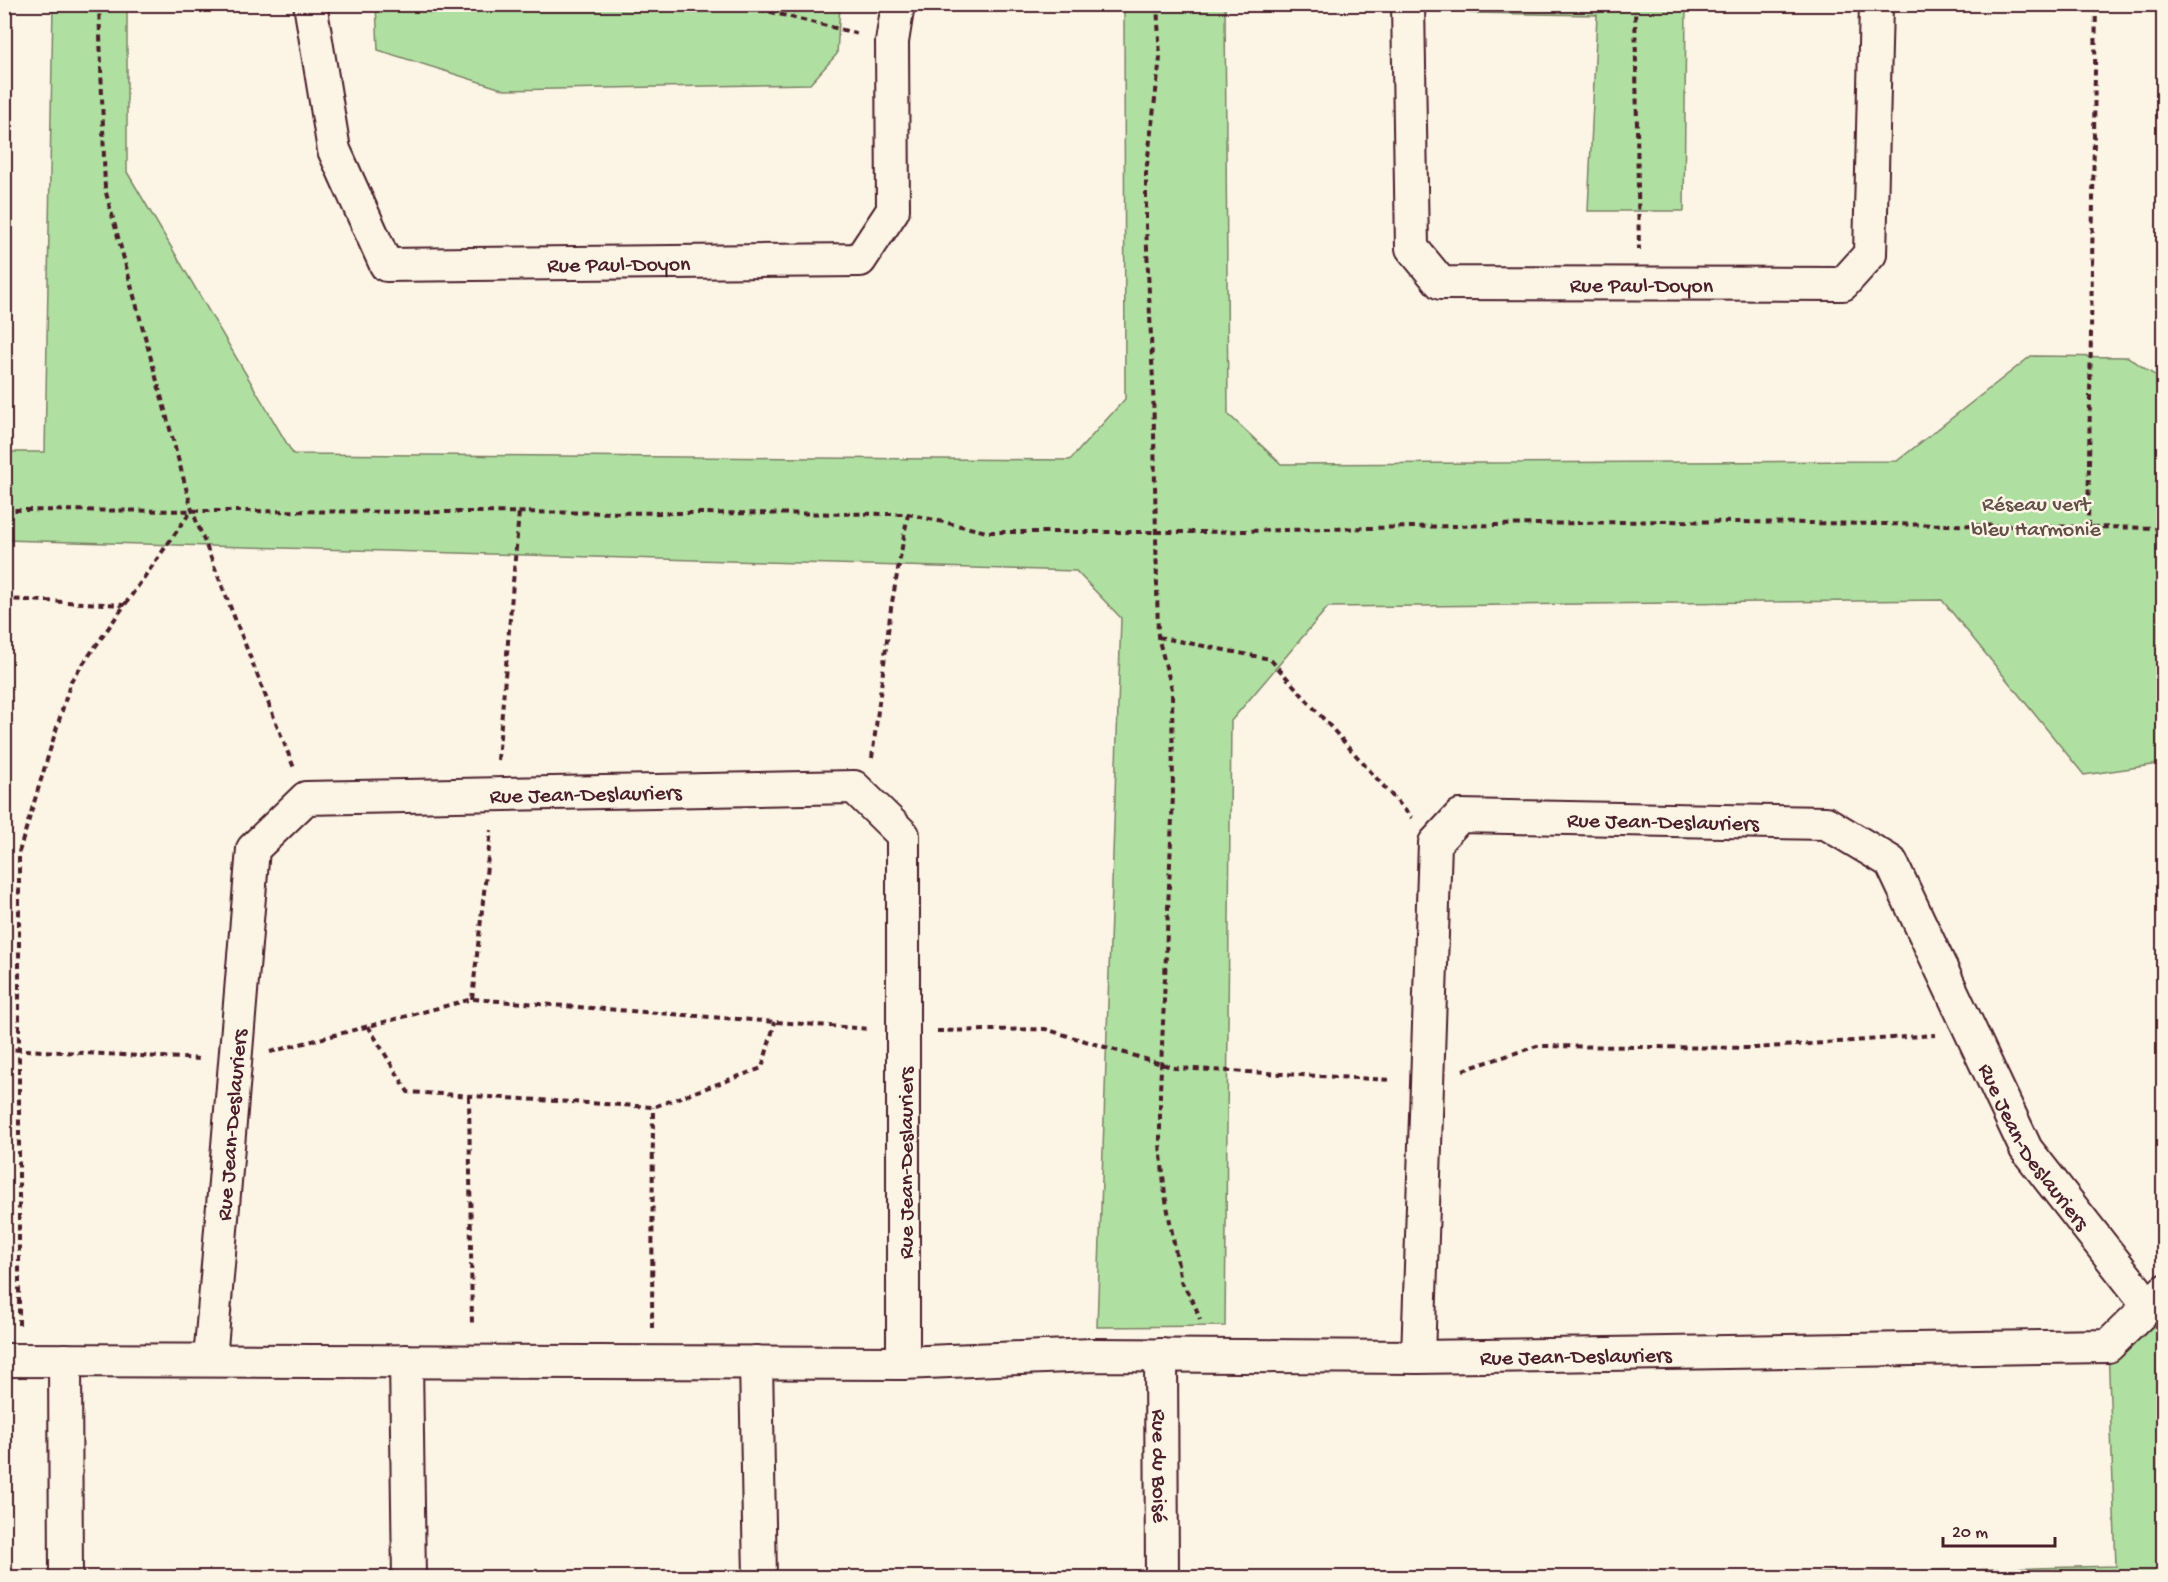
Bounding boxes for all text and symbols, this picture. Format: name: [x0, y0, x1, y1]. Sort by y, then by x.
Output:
street label: Rue Paul-Doyon: [547, 253, 691, 280]
street label: Rue Paul-Doyon: [1570, 274, 1714, 301]
park label: Réseau vert bleu Harmonie: [1971, 493, 2101, 544]
street label: Rue Jean-Deslauriers: [489, 781, 683, 811]
street label: Rue Jean-Deslauriers: [1567, 809, 1760, 839]
street label: Rue Jean-Deslauriers: [213, 1027, 255, 1222]
street label: Rue Jean-Deslauriers: [1971, 1060, 2094, 1237]
street label: Rue Jean-Deslauriers: [895, 1066, 921, 1259]
street label: Rue Jean-Deslauriers: [1480, 1344, 1673, 1373]
street label: Rue du Boisé: [1144, 1409, 1171, 1524]
scale bar: [1943, 1510, 2056, 1548]
text: 20 m: [1952, 1523, 1988, 1544]

